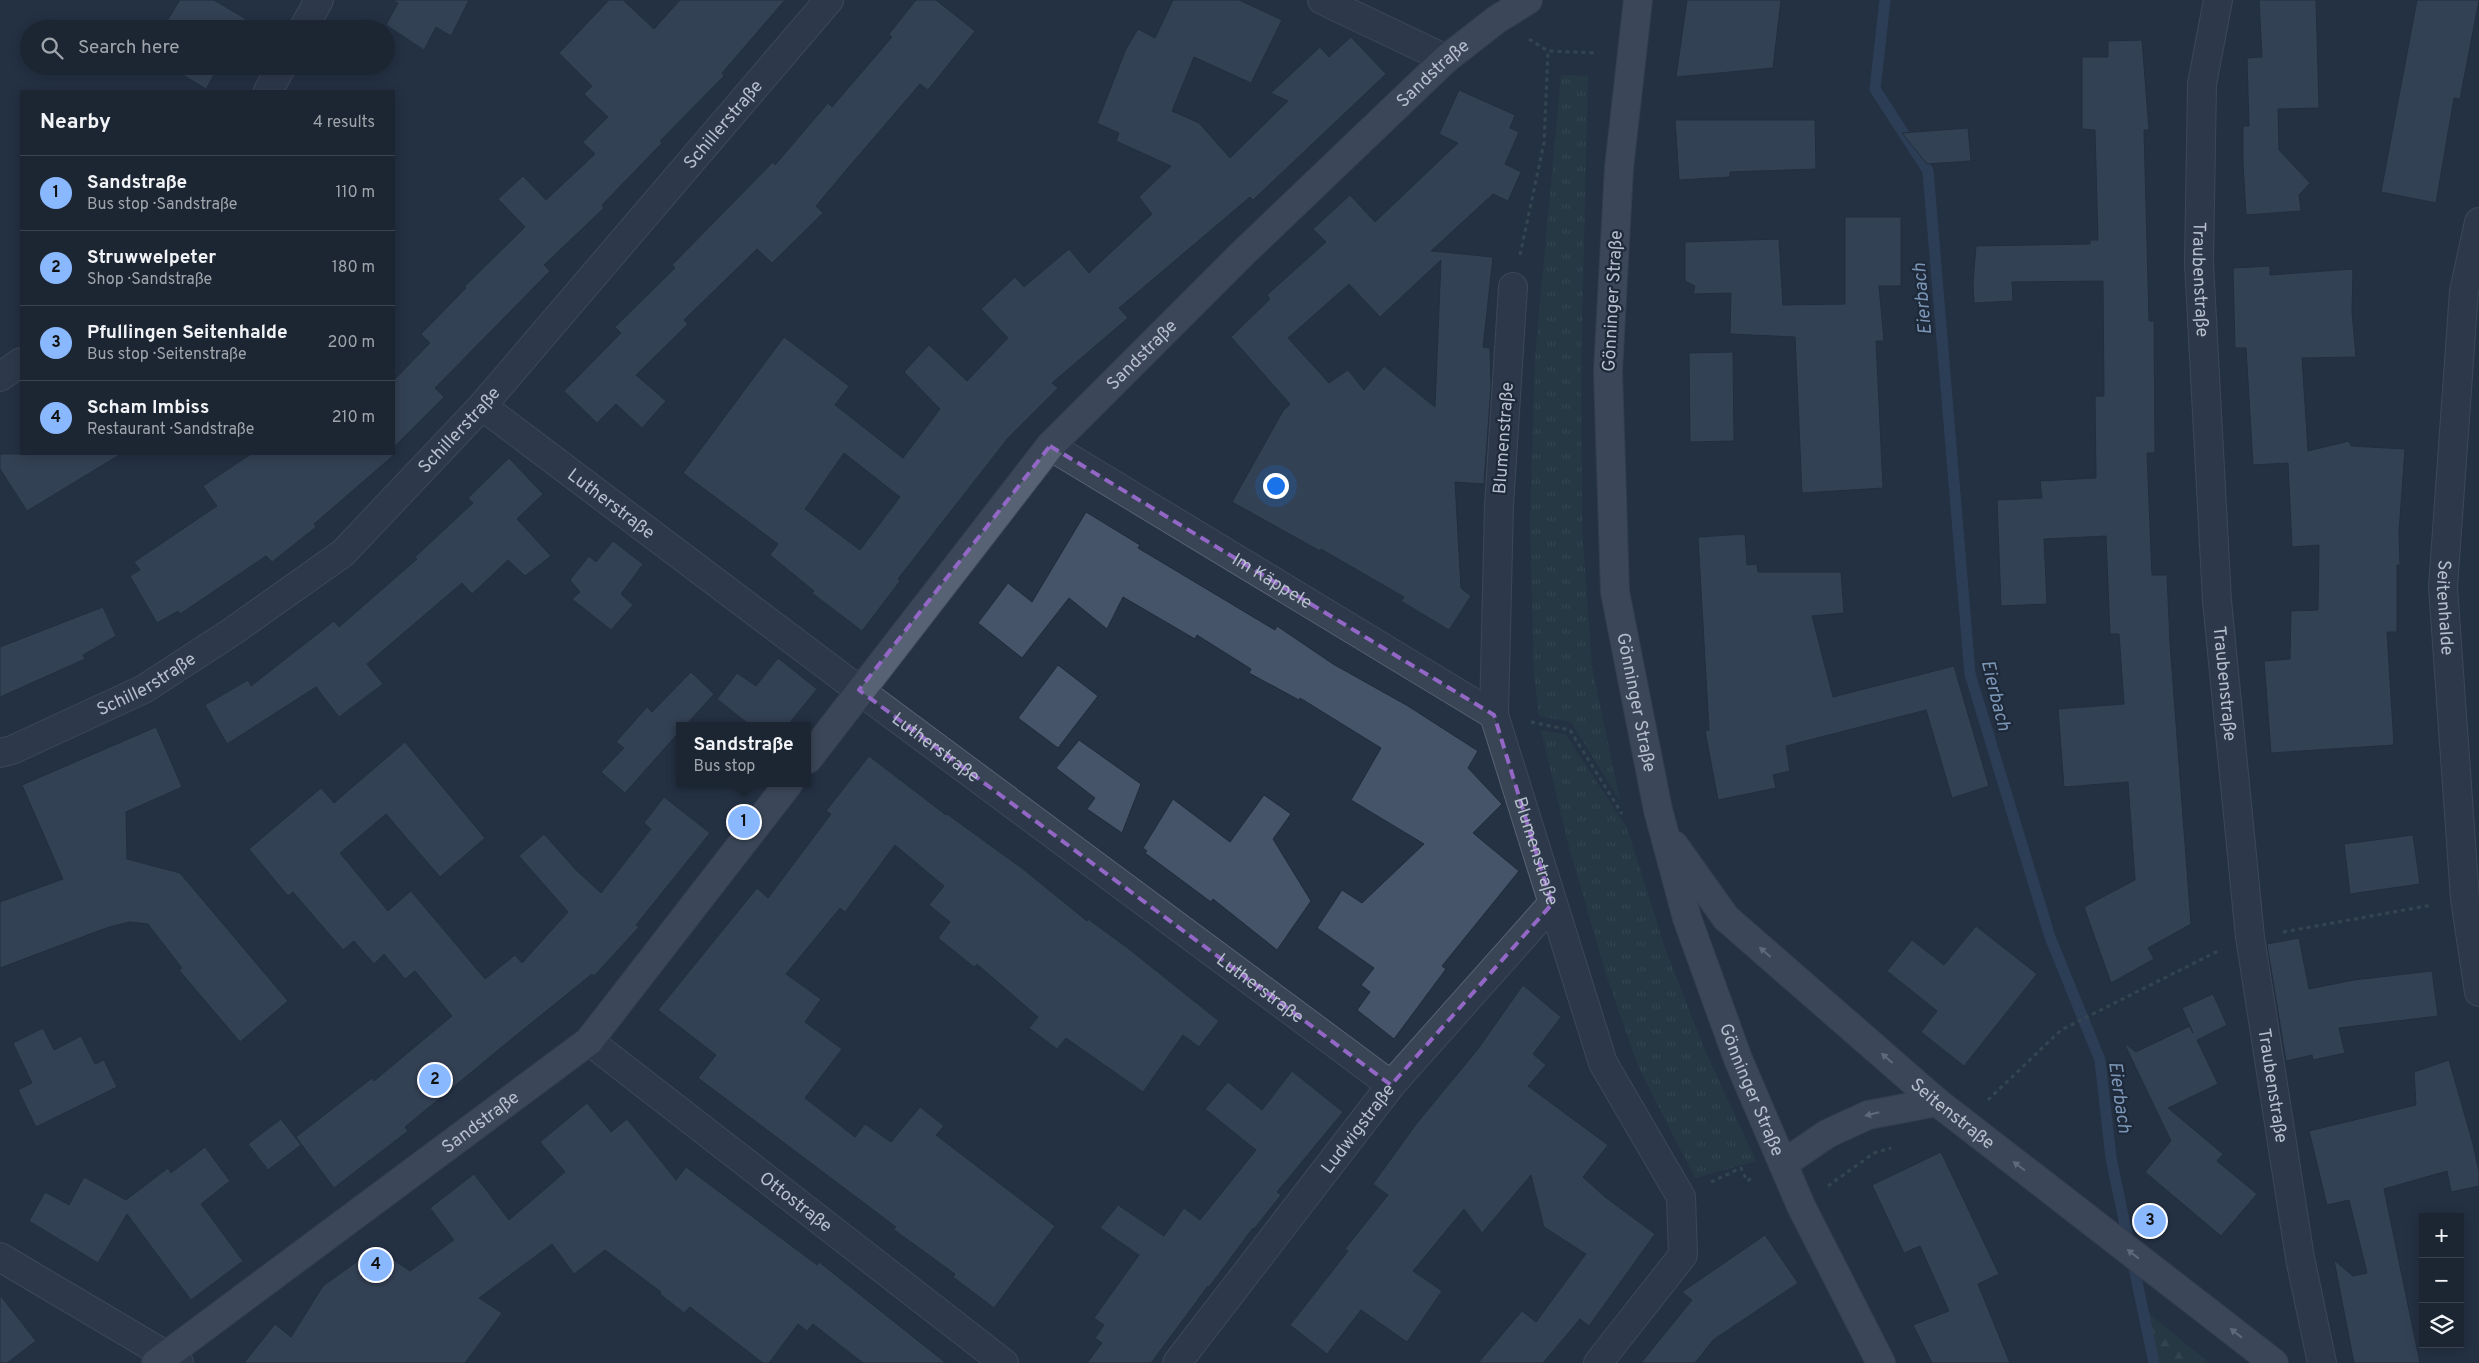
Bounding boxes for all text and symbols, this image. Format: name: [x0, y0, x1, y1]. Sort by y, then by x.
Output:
search box: [20, 20, 395, 75]
icon: search: [38, 34, 66, 62]
street label: Sandstraße: [1392, 35, 1475, 113]
text: Search here: [78, 36, 180, 60]
street label: Schillerstraße: [679, 76, 769, 175]
text: Nearby: [40, 109, 111, 136]
text: 4 results: [313, 113, 375, 133]
text: Sandstraße: [87, 171, 187, 195]
text: 1: [53, 183, 59, 203]
text: 110 m: [335, 183, 375, 203]
text: Bus stop · Sandstraße: [87, 195, 237, 215]
street label: Traubenstraße: [2186, 221, 2213, 338]
street label: Gönninger Straße: [1598, 230, 1629, 372]
text: Struwwelpeter: [87, 246, 216, 270]
text: 2: [51, 258, 61, 278]
text: 180 m: [332, 258, 375, 278]
water label: Eierbach: [1908, 261, 1938, 336]
text: Shop · Sandstraße: [87, 270, 212, 290]
street label: Sandstraße: [1102, 315, 1183, 396]
text: Pfullingen Seitenhalde: [87, 321, 288, 345]
text: 3: [51, 333, 61, 353]
text: 200 m: [327, 333, 375, 353]
text: Bus stop · Seitenstraße: [87, 345, 247, 365]
street label: Blumenstraße: [1489, 381, 1520, 495]
street label: Schillerstraße: [414, 383, 506, 479]
text: Scham Imbiss: [87, 396, 209, 420]
text: 4: [51, 408, 61, 428]
text: 210 m: [332, 408, 375, 428]
text: Restaurant · Sandstraße: [87, 420, 254, 440]
street label: Lutherstraße: [562, 464, 659, 545]
your location: [1263, 473, 1289, 499]
street label: Im Käppele: [1227, 549, 1316, 615]
street label: Seitenhalde: [2430, 559, 2458, 656]
street label: Traubenstraße: [2207, 625, 2241, 742]
street label: Gönninger Straße: [1610, 631, 1660, 774]
street label: Schillerstraße: [94, 648, 201, 722]
water label: Eierbach: [1975, 657, 2016, 734]
street label: Lutherstraße: [887, 708, 984, 789]
popup: [676, 722, 811, 787]
text: Sandstraße: [693, 733, 794, 757]
text: Bus stop: [693, 757, 755, 777]
street label: Blumenstraße: [1507, 794, 1563, 909]
pin: 1: [728, 803, 760, 841]
one-way arrow: [1759, 946, 1772, 957]
street label: Lutherstraße: [1211, 949, 1308, 1029]
street label: Gönninger Straße: [1713, 1021, 1788, 1160]
street label: Traubenstraße: [2251, 1027, 2292, 1145]
one-way arrow: [1881, 1053, 1894, 1064]
water label: Eierbach: [2102, 1060, 2136, 1135]
pin: 2: [419, 1061, 451, 1099]
street label: Seitenstraße: [1905, 1074, 1999, 1155]
street label: Ludwigstraße: [1317, 1080, 1401, 1179]
street label: Sandstraße: [438, 1087, 525, 1160]
one-way arrow: [1865, 1111, 1880, 1119]
one-way arrow: [2013, 1161, 2026, 1172]
street label: Ottostraße: [754, 1167, 836, 1238]
pin: 3: [2134, 1202, 2166, 1240]
map controls: [2419, 1213, 2464, 1348]
button: +: [2419, 1213, 2464, 1258]
pin: 4: [360, 1246, 392, 1284]
one-way arrow: [2126, 1249, 2140, 1259]
button: −: [2419, 1258, 2464, 1303]
button: layers: [2419, 1303, 2464, 1348]
one-way arrow: [2229, 1328, 2243, 1338]

